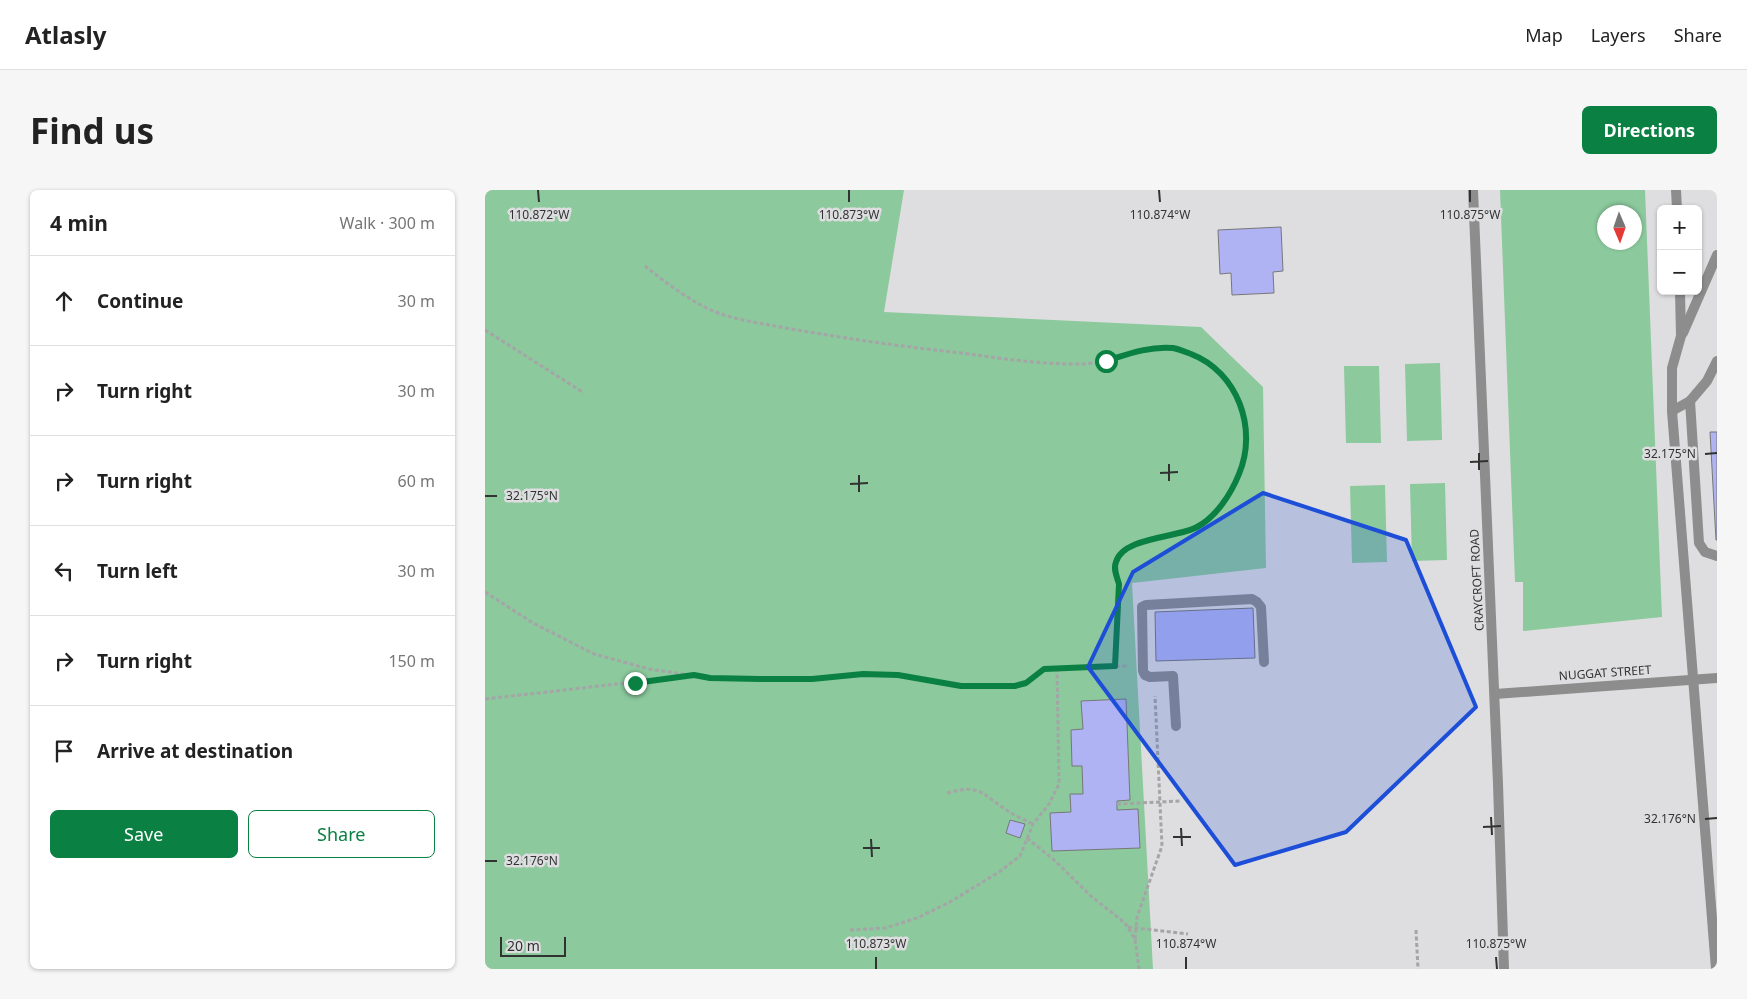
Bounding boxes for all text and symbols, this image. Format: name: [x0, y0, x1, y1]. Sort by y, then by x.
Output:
text: Atlasly: [25, 18, 106, 51]
text: Map: [1525, 23, 1563, 47]
text: Layers: [1591, 23, 1646, 47]
text: Share: [1674, 23, 1722, 47]
button: Directions: [1582, 106, 1717, 154]
text: Find us: [30, 107, 154, 154]
north arrow: [1597, 205, 1642, 250]
map controls: [1657, 205, 1702, 295]
button: +: [1657, 205, 1702, 250]
text: 110.872°W: [509, 206, 569, 223]
text: 110.873°W: [819, 206, 879, 223]
text: 110.874°W: [1130, 206, 1190, 223]
text: 110.875°W: [1440, 206, 1500, 223]
text: 4 min: [50, 209, 108, 237]
text: Walk · 300 m: [340, 212, 435, 234]
button: −: [1657, 250, 1702, 295]
icon: ahead: [50, 287, 78, 315]
text: Continue: [97, 288, 183, 314]
text: 30 m: [398, 290, 435, 312]
route start: [1095, 350, 1118, 373]
icon: right: [50, 377, 78, 405]
text: Turn right: [97, 378, 192, 404]
text: 30 m: [398, 380, 435, 402]
text: 32.175°N: [1644, 445, 1696, 462]
icon: right: [50, 467, 78, 495]
text: Turn right: [97, 468, 192, 494]
text: 60 m: [398, 470, 435, 492]
text: 32.175°N: [506, 487, 558, 504]
street label: CRAYCROFT ROAD: [1465, 528, 1488, 631]
icon: left: [50, 557, 78, 585]
text: Turn left: [97, 558, 178, 584]
text: 30 m: [398, 560, 435, 582]
icon: right: [50, 647, 78, 675]
text: Turn right: [97, 648, 192, 674]
text: 150 m: [388, 650, 435, 672]
street label: NUGGAT STREET: [1558, 661, 1652, 684]
route end: [624, 672, 647, 695]
icon: arrive: [50, 737, 78, 765]
text: Arrive at destination: [97, 738, 293, 764]
button: Save: [50, 810, 238, 858]
button: Share: [248, 810, 435, 858]
text: 32.176°N: [1644, 810, 1696, 827]
text: 32.176°N: [506, 852, 558, 869]
scale bar: [500, 934, 566, 957]
text: 110.873°W: [846, 935, 906, 952]
text: 110.874°W: [1156, 935, 1216, 952]
text: 110.875°W: [1466, 935, 1526, 952]
text: 20 m: [507, 936, 540, 955]

